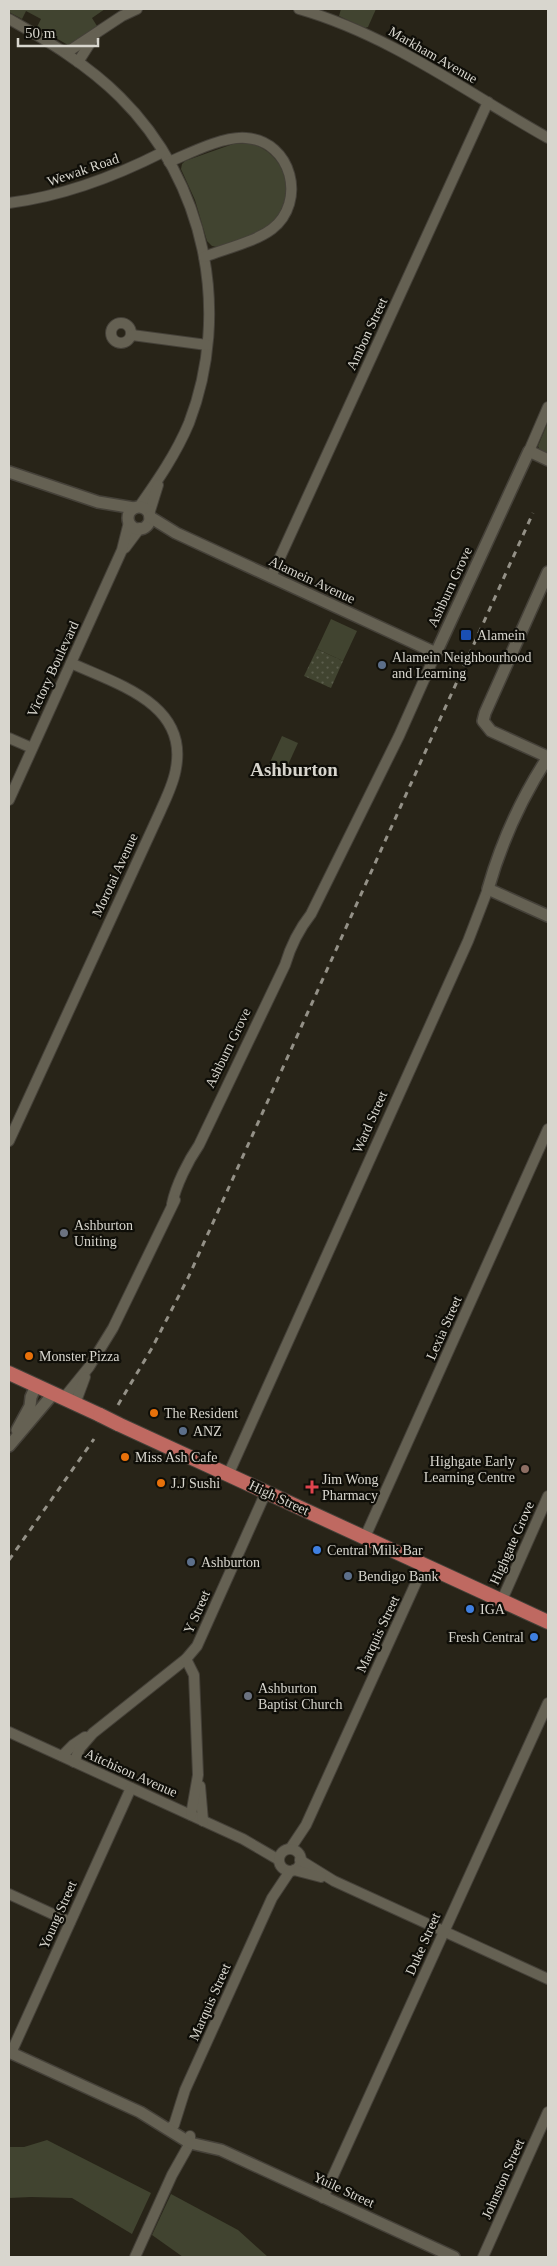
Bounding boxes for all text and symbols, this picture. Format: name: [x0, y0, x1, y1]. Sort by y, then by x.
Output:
scale bar: [18, 15, 98, 47]
street label: Markham Avenue: [386, 24, 480, 86]
text: 50 m: [25, 25, 56, 41]
street label: Wewak Road: [45, 151, 121, 189]
street label: Ambon Street: [344, 295, 390, 373]
street label: Ashburn Grove: [425, 545, 475, 629]
street label: Alamein Avenue: [266, 553, 358, 607]
street label: Victory Boulevard: [24, 619, 82, 719]
marker: Alamein: [459, 628, 473, 642]
place label: Alamein: [477, 628, 525, 643]
place label: Alamein Neighbourhood and Learning: [392, 650, 532, 681]
marker: Alamein Neighbourhood and Learning: [376, 659, 388, 671]
district label: Ashburton: [250, 759, 338, 780]
street label: Morotai Avenue: [89, 831, 141, 919]
street label: Ashburn Grove: [202, 1006, 254, 1090]
street label: Ward Street: [350, 1089, 390, 1155]
place label: Ashburton Uniting: [74, 1218, 133, 1249]
marker: Ashburton Uniting: [58, 1227, 70, 1239]
street label: Lexia Street: [423, 1294, 465, 1362]
place label: Monster Pizza: [39, 1349, 120, 1364]
marker: Monster Pizza: [23, 1350, 35, 1362]
place label: The Resident: [164, 1406, 238, 1421]
marker: The Resident: [148, 1407, 160, 1419]
place label: ANZ: [193, 1424, 222, 1439]
marker: ANZ: [177, 1425, 189, 1437]
place label: Miss Ash Cafe: [135, 1450, 217, 1465]
marker: Miss Ash Cafe: [119, 1451, 131, 1463]
place label: Highgate Early Learning Centre: [424, 1454, 515, 1485]
marker: Highgate Early Learning Centre: [519, 1463, 531, 1475]
place label: Jim Wong Pharmacy: [322, 1472, 379, 1503]
place label: J.J Sushi: [171, 1476, 220, 1491]
marker: J.J Sushi: [155, 1477, 167, 1489]
street label: High Street: [247, 1478, 311, 1518]
marker: Jim Wong Pharmacy: [306, 1481, 318, 1493]
street label: Highgate Grove: [487, 1499, 537, 1587]
place label: Central Milk Bar: [327, 1543, 423, 1558]
marker: Central Milk Bar: [311, 1544, 323, 1556]
place label: Ashburton: [201, 1555, 260, 1570]
marker: Ashburton: [185, 1556, 197, 1568]
place label: Bendigo Bank: [358, 1569, 439, 1584]
marker: Bendigo Bank: [342, 1570, 354, 1582]
street label: Y Street: [181, 1588, 213, 1636]
street label: Marquis Street: [354, 1593, 402, 1675]
place label: IGA: [480, 1602, 506, 1617]
marker: IGA: [464, 1603, 476, 1615]
place label: Fresh Central: [448, 1630, 524, 1645]
marker: Fresh Central: [528, 1631, 540, 1643]
place label: Ashburton Baptist Church: [258, 1681, 342, 1712]
marker: Ashburton Baptist Church: [242, 1690, 254, 1702]
street label: Aitchison Avenue: [82, 1746, 180, 1800]
street label: Young Street: [36, 1879, 80, 1951]
street label: Duke Street: [403, 1910, 443, 1977]
street label: Marquis Street: [186, 1961, 234, 2043]
street label: Johnston Street: [479, 2137, 527, 2221]
street label: Yuile Street: [311, 2169, 377, 2211]

